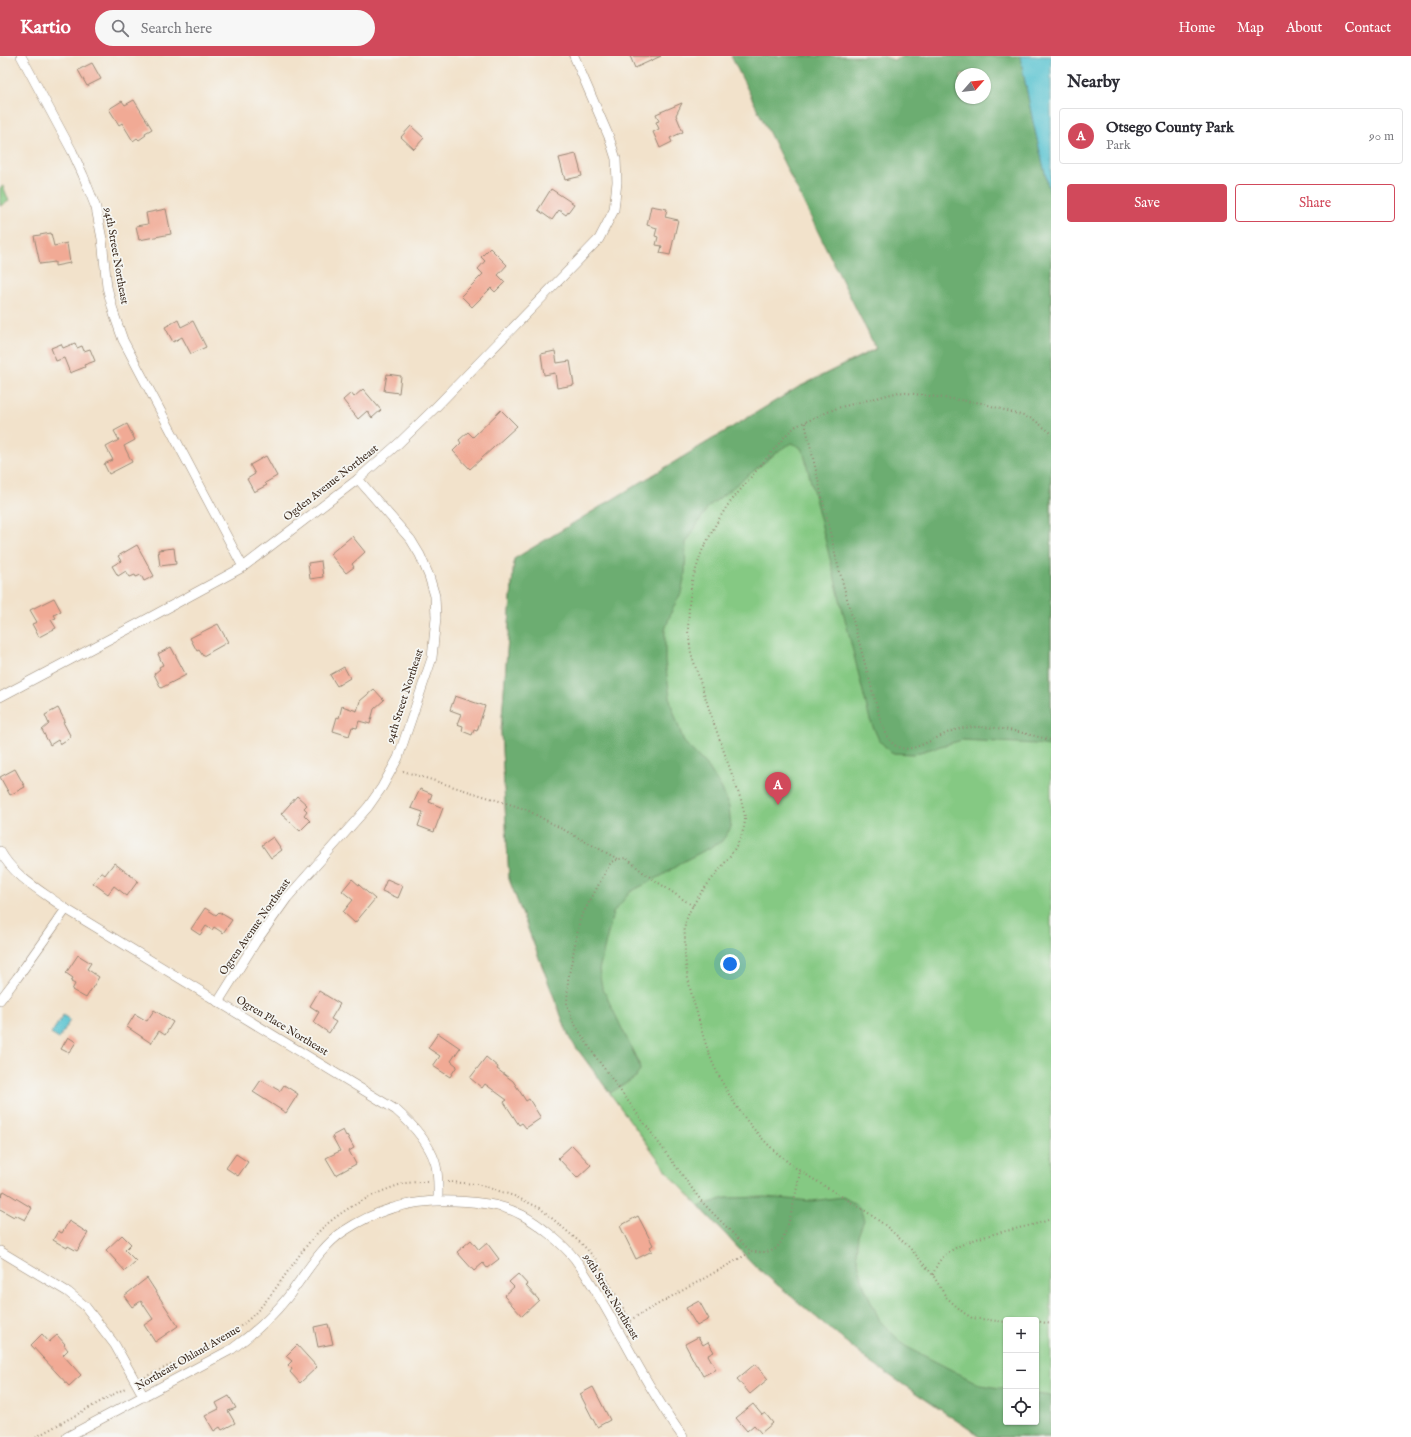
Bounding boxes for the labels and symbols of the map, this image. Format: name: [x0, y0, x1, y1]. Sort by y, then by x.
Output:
north arrow: [955, 68, 991, 104]
street label: 94th Street Northeast: [100, 206, 131, 306]
street label: Ogden Avenue Northeast: [281, 442, 381, 524]
street label: 94th Street Northeast: [383, 647, 427, 746]
pin: A: [765, 772, 791, 805]
street label: Ogren Avenue Northeast: [216, 876, 294, 978]
your location: [720, 954, 740, 974]
street label: Ogren Place Northeast: [233, 993, 331, 1059]
street label: 96th Street Northeast: [579, 1251, 642, 1343]
street label: Northeast Ohland Avenue: [133, 1322, 243, 1394]

